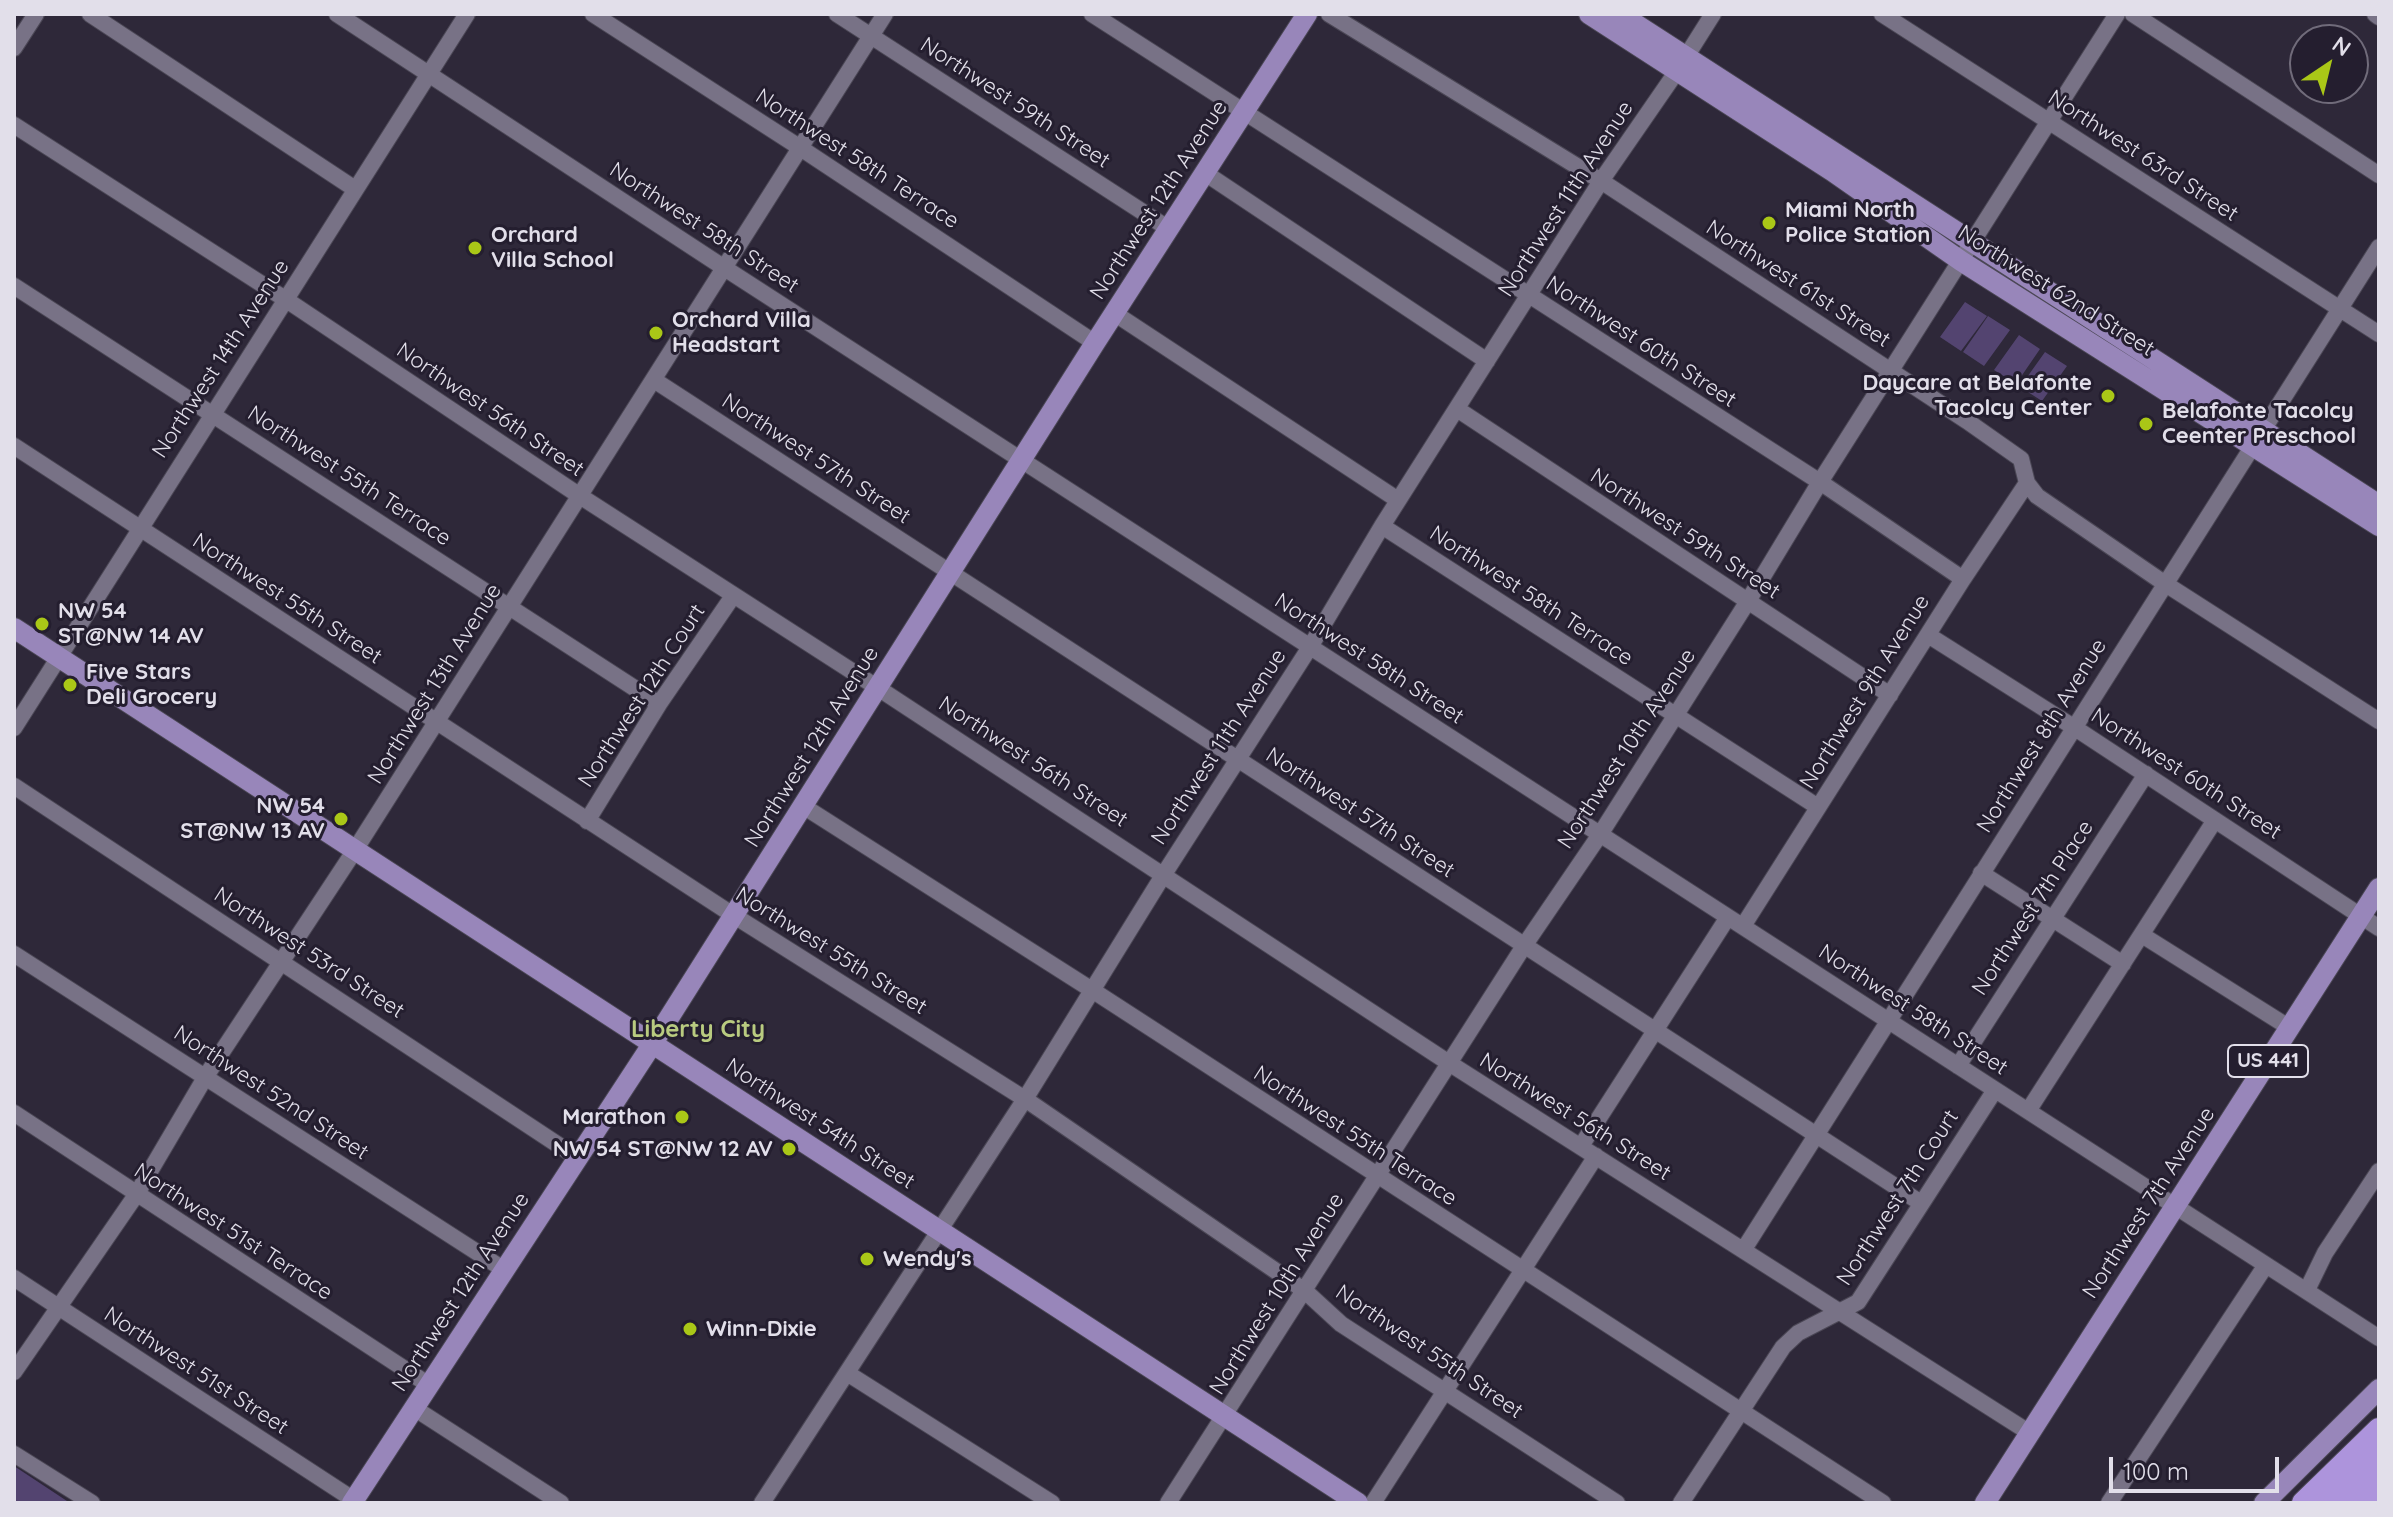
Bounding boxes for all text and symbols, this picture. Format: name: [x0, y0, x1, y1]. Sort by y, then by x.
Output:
north arrow: [2289, 24, 2369, 104]
text: N: [2327, 30, 2356, 62]
street label: Northwest 59th Street: [915, 32, 1115, 174]
street label: Northwest 58th Terrace: [750, 83, 964, 235]
street label: Northwest 63rd Street: [2043, 85, 2243, 227]
street label: Northwest 12th Avenue: [1085, 96, 1233, 304]
street label: Northwest 11th Avenue: [1493, 96, 1639, 302]
street label: Northwest 58th Street: [604, 157, 804, 299]
place label: Miami North Police Station: [1785, 197, 1930, 248]
marker: Miami North Police Station: [1760, 214, 1778, 232]
street label: Northwest 61st Street: [1701, 215, 1895, 353]
street label: Northwest 62nd Street: [1953, 220, 2159, 362]
place label: Orchard Villa School: [491, 222, 614, 274]
marker: Orchard Villa School: [466, 239, 484, 257]
street label: Northwest 14th Avenue: [147, 255, 295, 463]
street label: Northwest 60th Street: [1541, 271, 1741, 413]
place label: Orchard Villa Headstart: [672, 307, 811, 358]
marker: Orchard Villa Headstart: [647, 324, 665, 342]
street label: Northwest 56th Street: [391, 337, 589, 483]
place label: Daycare at Belafonte Tacolcy Center: [1862, 370, 2092, 422]
marker: Daycare at Belafonte Tacolcy Center: [2099, 387, 2117, 405]
street label: Northwest 57th Street: [717, 388, 915, 530]
place label: Belafonte Tacolcy Ceenter Preschool: [2162, 398, 2356, 450]
street label: Northwest 55th Terrace: [242, 400, 456, 552]
marker: Belafonte Tacolcy Ceenter Preschool: [2137, 415, 2155, 433]
street label: Northwest 59th Street: [1585, 463, 1785, 605]
street label: Northwest 58th Terrace: [1424, 520, 1638, 672]
street label: Northwest 55th Street: [187, 528, 387, 670]
street label: Northwest 13th Avenue: [363, 579, 507, 789]
street label: Northwest 58th Street: [1269, 588, 1469, 730]
street label: Northwest 9th Avenue: [1794, 590, 1936, 794]
place label: NW 54 ST@NW 14 AV: [58, 598, 204, 650]
street label: Northwest 12th Court: [573, 600, 711, 792]
marker: NW 54 ST@NW 14 AV: [33, 615, 51, 633]
street label: Northwest 8th Avenue: [1972, 634, 2112, 838]
street label: Northwest 12th Avenue: [739, 642, 885, 852]
street label: Northwest 11th Avenue: [1146, 644, 1292, 850]
street label: Northwest 10th Avenue: [1553, 644, 1701, 854]
place label: Five Stars Deli Grocery: [86, 659, 217, 710]
marker: Five Stars Deli Grocery: [61, 676, 79, 694]
street label: Northwest 56th Street: [933, 691, 1133, 833]
street label: Northwest 60th Street: [2086, 703, 2286, 845]
street label: Northwest 57th Street: [1261, 742, 1459, 884]
place label: NW 54 ST@NW 13 AV: [180, 793, 325, 844]
marker: NW 54 ST@NW 13 AV: [332, 810, 350, 828]
street label: Northwest 7th Place: [1967, 816, 2099, 1000]
street label: Northwest 55th Street: [730, 881, 932, 1021]
street label: Northwest 53rd Street: [209, 882, 409, 1024]
street label: Northwest 58th Street: [1813, 939, 2013, 1081]
district label: Liberty City: [631, 1016, 765, 1044]
street label: Northwest 52nd Street: [169, 1020, 373, 1166]
road number: US 441: [2228, 1045, 2308, 1077]
street label: Northwest 56th Street: [1475, 1047, 1675, 1187]
street label: Northwest 54th Street: [720, 1053, 920, 1195]
street label: Northwest 55th Terrace: [1248, 1060, 1462, 1212]
street label: Northwest 7th Avenue: [2077, 1102, 2221, 1304]
place label: Marathon: [562, 1104, 666, 1130]
street label: Northwest 7th Court: [1831, 1105, 1965, 1291]
marker: Marathon: [673, 1108, 691, 1126]
place label: NW 54 ST@NW 12 AV: [553, 1136, 773, 1162]
marker: NW 54 ST@NW 12 AV: [780, 1140, 798, 1158]
street label: Northwest 51st Terrace: [129, 1158, 337, 1306]
street label: Northwest 12th Avenue: [387, 1188, 535, 1396]
street label: Northwest 10th Avenue: [1204, 1188, 1350, 1400]
place label: Wendy's: [883, 1246, 972, 1272]
marker: Wendy's: [858, 1250, 876, 1268]
street label: Northwest 55th Street: [1330, 1279, 1528, 1425]
street label: Northwest 51st Street: [99, 1302, 293, 1440]
place label: Winn-Dixie: [706, 1316, 817, 1342]
marker: Winn-Dixie: [681, 1320, 699, 1338]
scale bar: [2113, 1441, 2283, 1491]
text: 100 m: [2123, 1456, 2189, 1486]

